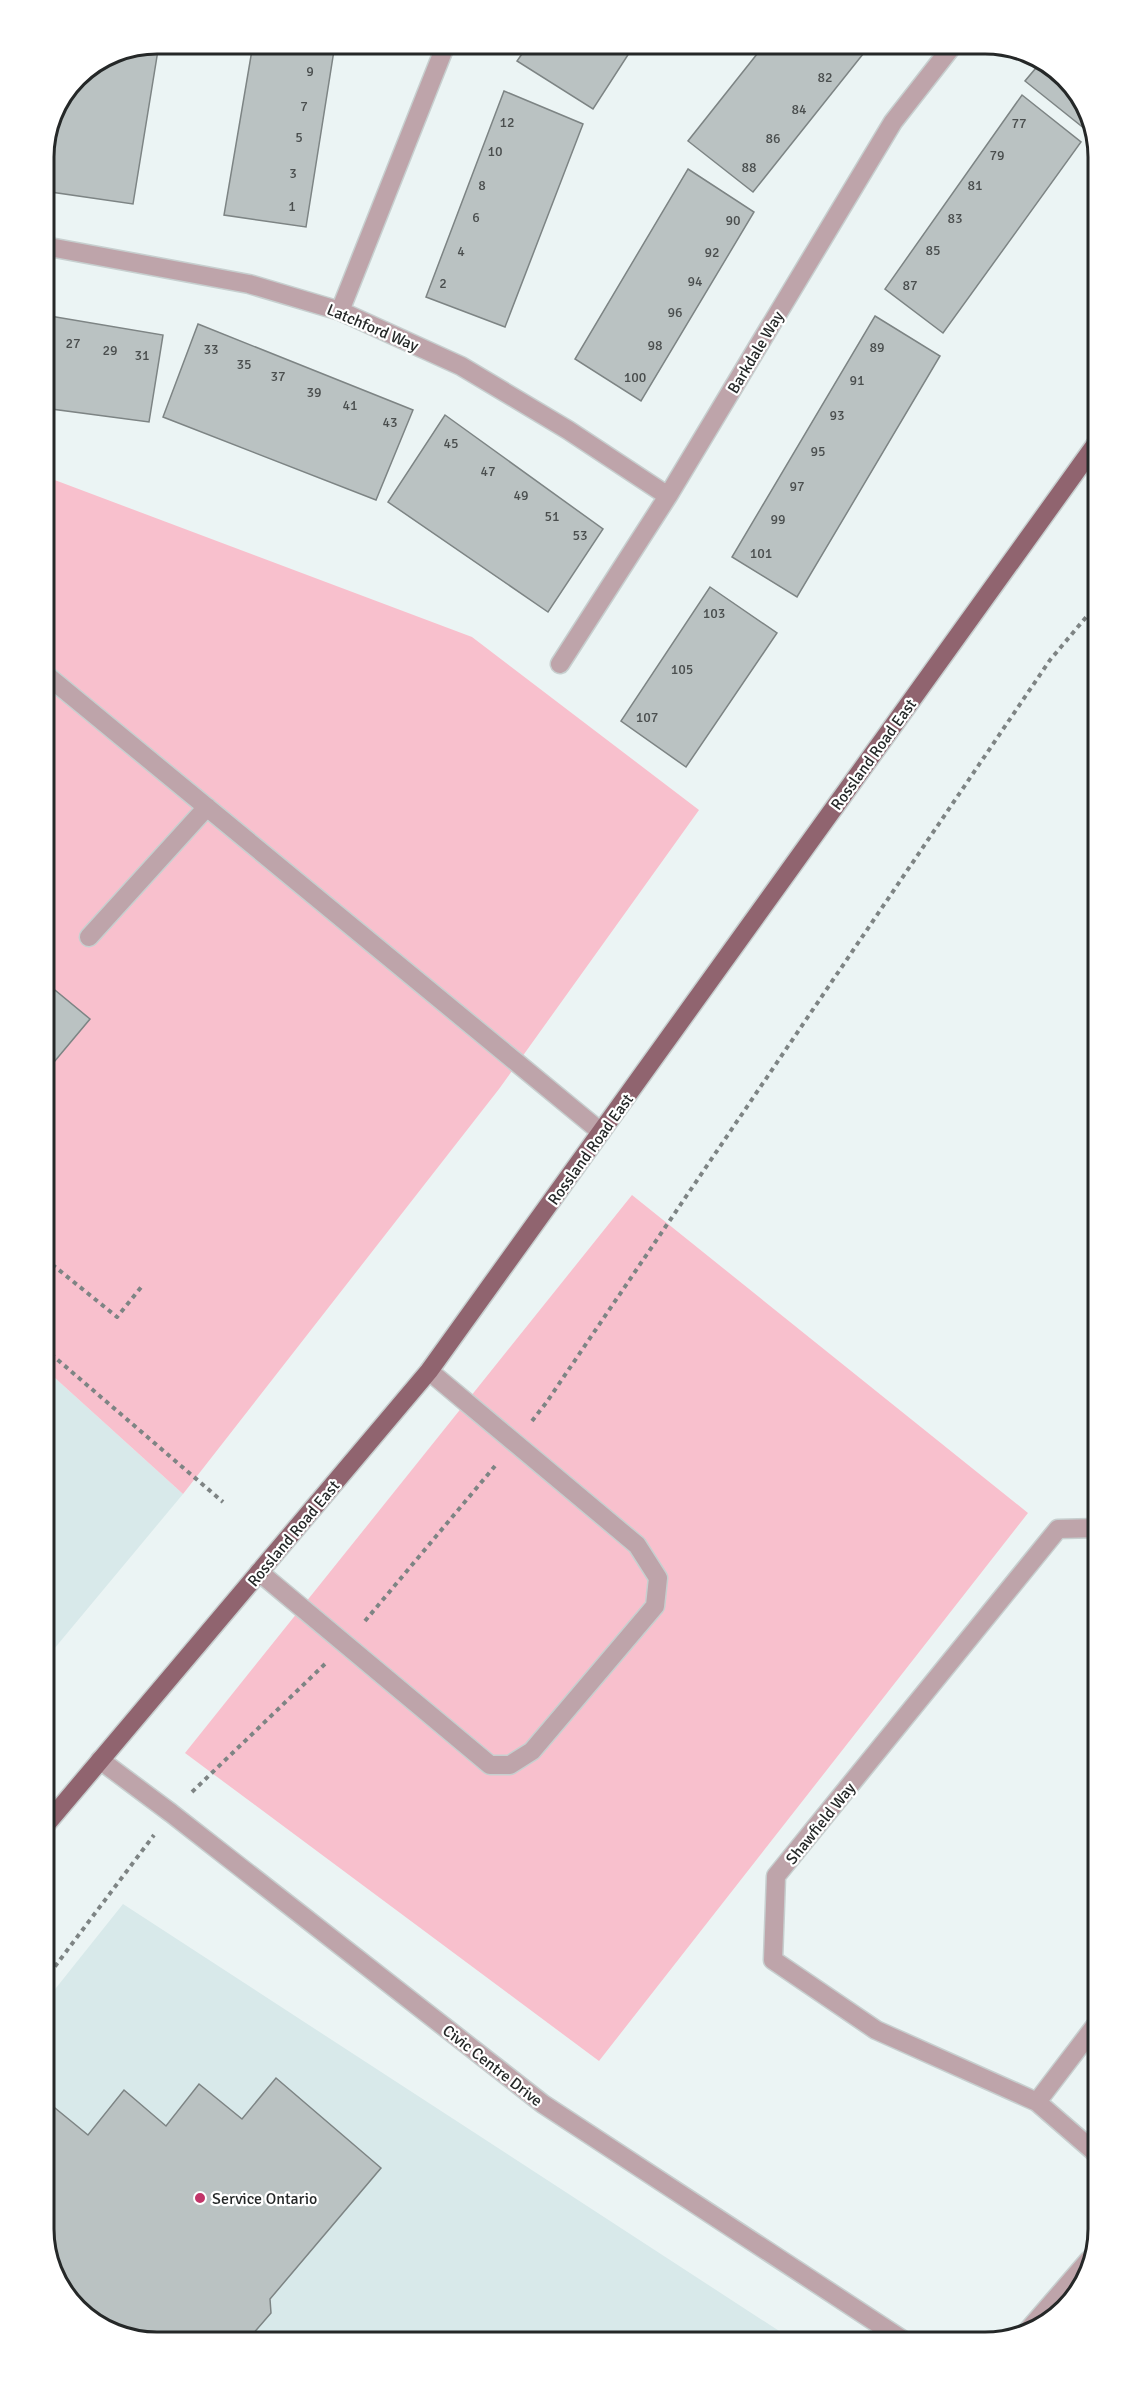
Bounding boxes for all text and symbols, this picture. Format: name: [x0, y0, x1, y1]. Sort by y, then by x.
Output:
house number: 9: [306, 63, 314, 80]
house number: 82: [817, 69, 833, 86]
house number: 7: [300, 98, 308, 115]
house number: 84: [791, 101, 807, 118]
house number: 12: [499, 114, 515, 131]
house number: 77: [1011, 115, 1027, 132]
house number: 5: [295, 129, 303, 146]
house number: 86: [765, 130, 781, 147]
house number: 10: [487, 143, 503, 160]
house number: 79: [989, 147, 1005, 164]
house number: 88: [741, 159, 757, 176]
house number: 3: [289, 165, 297, 182]
house number: 8: [478, 177, 486, 194]
house number: 81: [967, 177, 983, 194]
house number: 1: [288, 198, 296, 215]
house number: 6: [472, 209, 480, 226]
house number: 83: [947, 210, 963, 227]
house number: 90: [725, 212, 741, 229]
house number: 85: [925, 242, 941, 259]
house number: 4: [457, 243, 465, 260]
house number: 92: [704, 244, 720, 261]
house number: 94: [687, 273, 703, 290]
house number: 2: [439, 275, 447, 292]
house number: 87: [902, 277, 918, 294]
street label: Latchford Way: [324, 300, 422, 356]
house number: 96: [667, 304, 683, 321]
street label: Barkdale Way: [723, 307, 789, 397]
house number: 27: [65, 335, 81, 352]
house number: 98: [647, 337, 663, 354]
house number: 89: [869, 339, 885, 356]
house number: 33: [203, 341, 219, 358]
house number: 29: [102, 342, 118, 359]
house number: 31: [134, 347, 150, 364]
house number: 35: [236, 356, 252, 373]
house number: 37: [270, 368, 286, 385]
house number: 100: [624, 369, 646, 386]
house number: 91: [849, 372, 865, 389]
house number: 39: [306, 384, 322, 401]
house number: 41: [342, 397, 358, 414]
house number: 93: [829, 407, 845, 424]
house number: 43: [382, 414, 398, 431]
house number: 45: [443, 435, 459, 452]
house number: 95: [810, 443, 826, 460]
house number: 47: [480, 463, 496, 480]
house number: 97: [789, 478, 805, 495]
house number: 49: [513, 487, 529, 504]
house number: 51: [544, 508, 560, 525]
house number: 99: [770, 511, 786, 528]
house number: 53: [572, 527, 588, 544]
house number: 101: [750, 545, 772, 562]
house number: 103: [703, 605, 725, 622]
house number: 105: [671, 661, 693, 678]
street label: Rossland Road East: [827, 695, 921, 814]
house number: 107: [636, 709, 658, 726]
street label: Rossland Road East: [544, 1090, 638, 1209]
street label: Rossland Road East: [243, 1476, 344, 1591]
street label: Shawfield Way: [782, 1778, 860, 1869]
street label: Civic Centre Drive: [439, 2021, 546, 2111]
place label: Service Ontario: [212, 2189, 317, 2209]
marker: Service Ontario: [193, 2191, 207, 2205]

